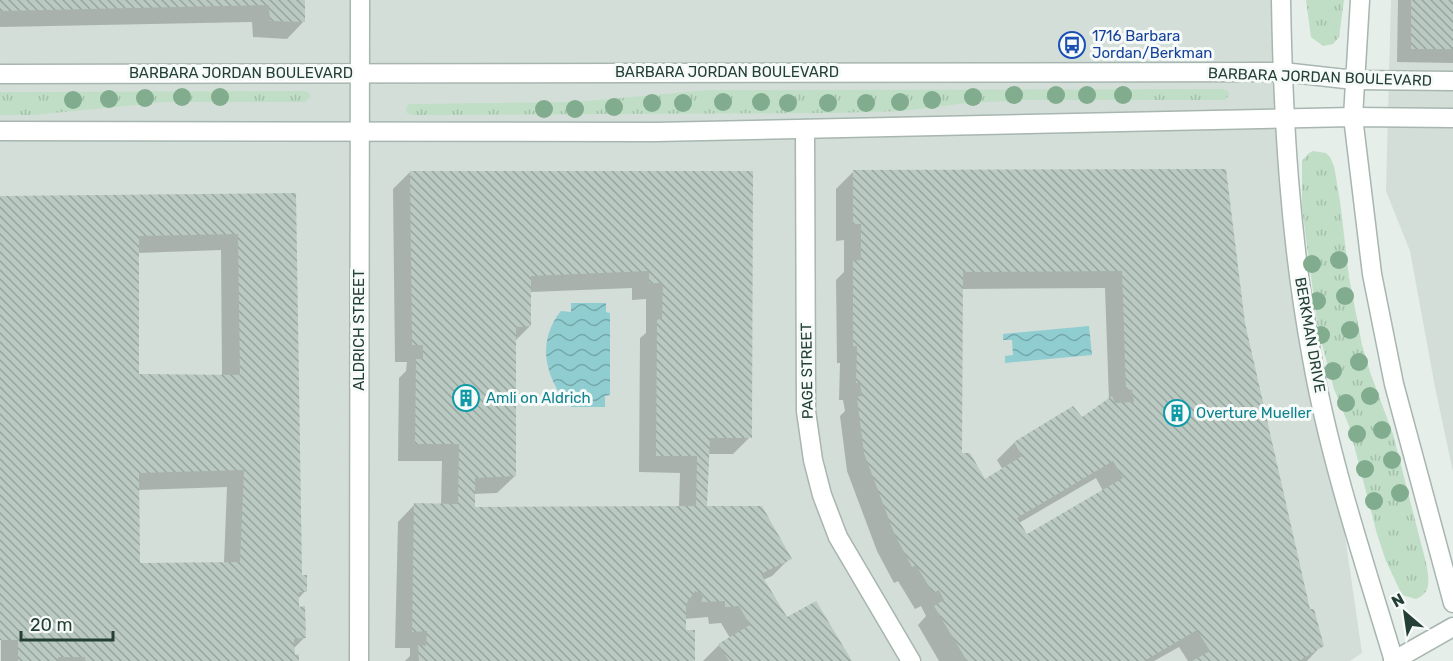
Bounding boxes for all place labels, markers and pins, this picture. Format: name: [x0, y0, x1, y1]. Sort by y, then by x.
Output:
place label: 1716 Barbara Jordan/Berkman: [1092, 27, 1212, 62]
bus stop icon: 1716 Barbara Jordan/Berkman: [1057, 30, 1087, 60]
building icon: Amli on Aldrich: [451, 383, 481, 413]
place label: Amli on Aldrich: [486, 389, 591, 407]
building icon: Overture Mueller: [1162, 398, 1192, 428]
place label: Overture Mueller: [1196, 404, 1312, 422]

